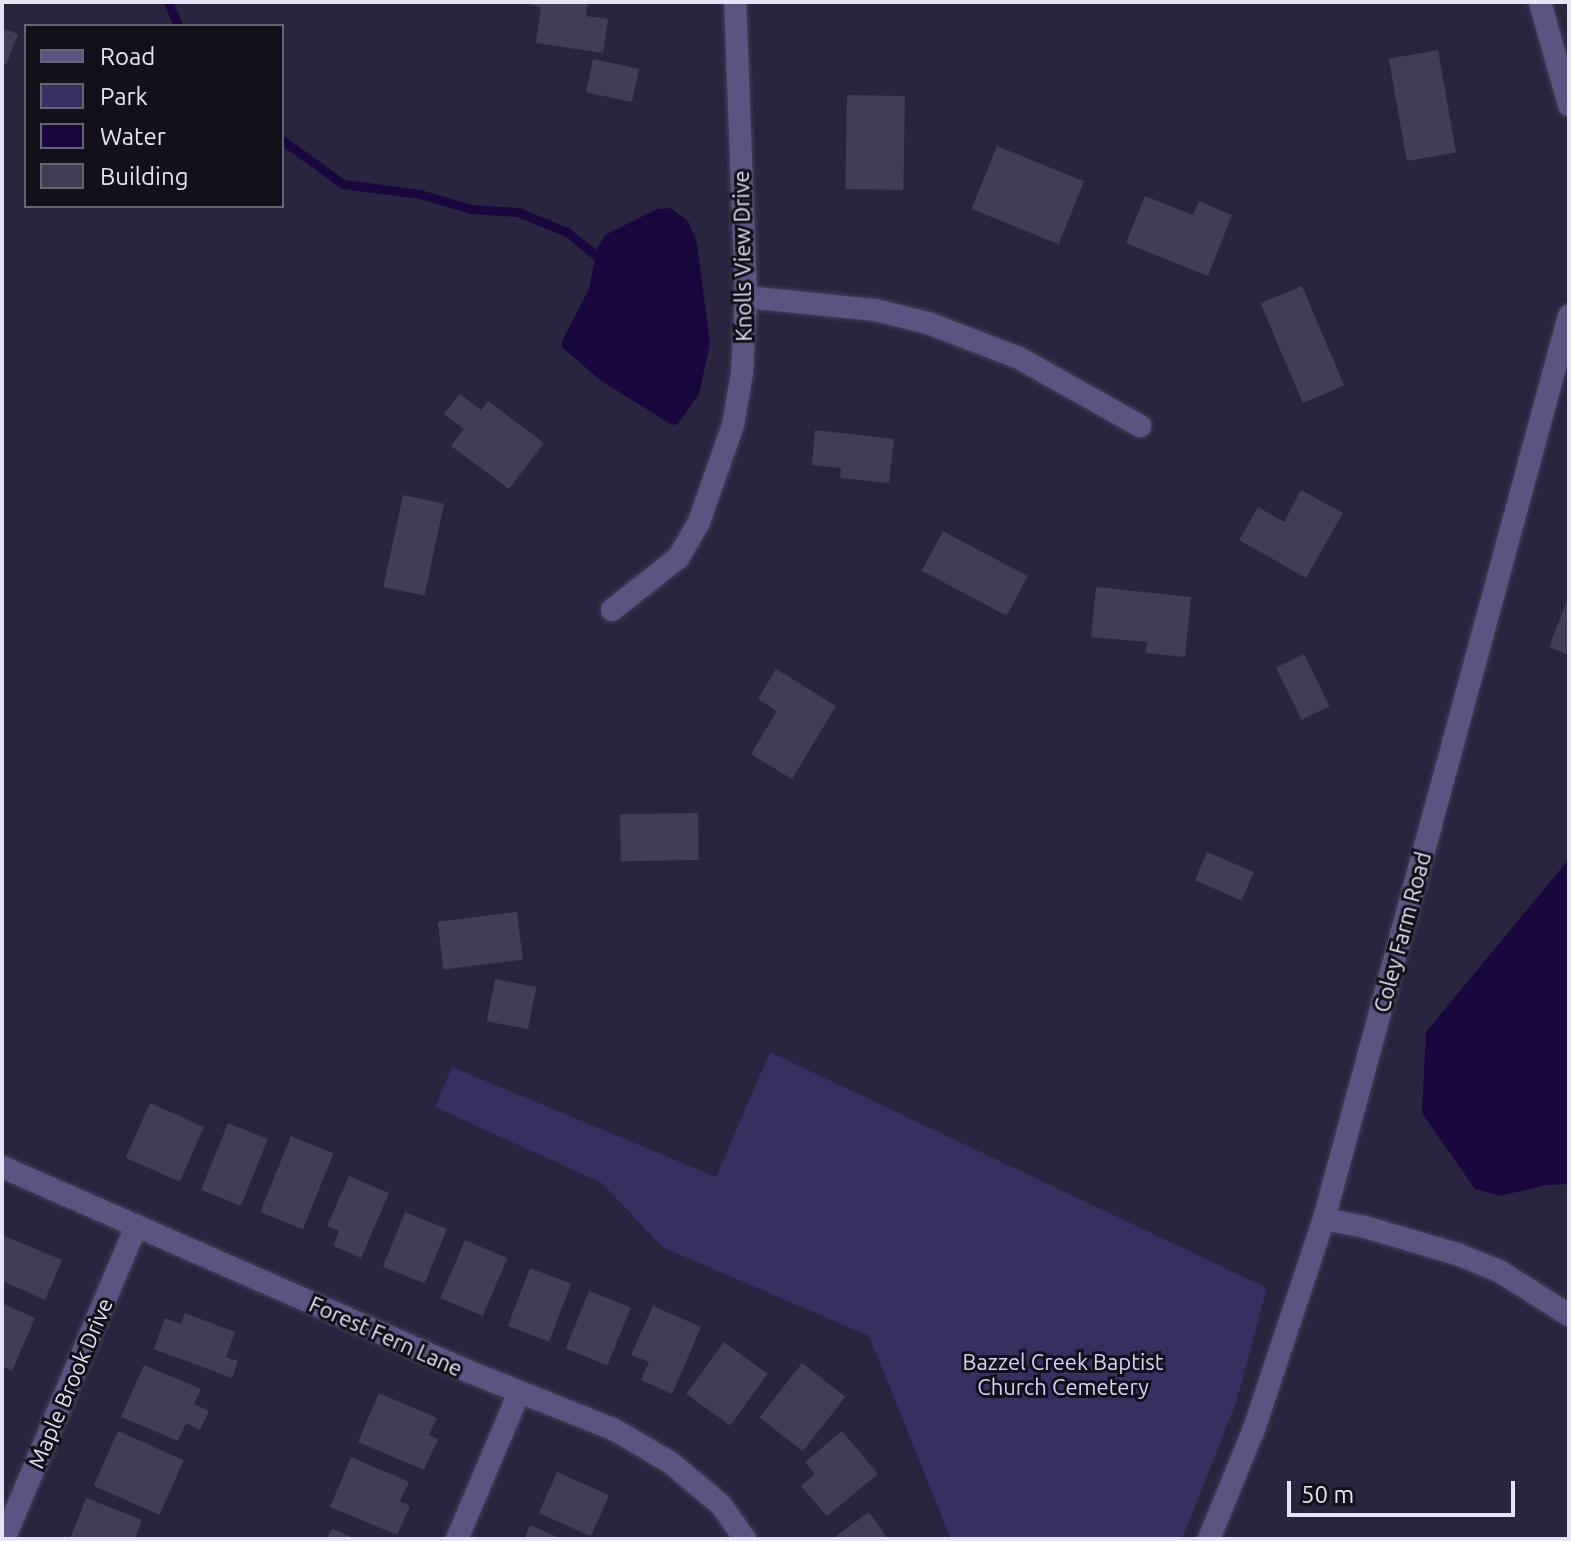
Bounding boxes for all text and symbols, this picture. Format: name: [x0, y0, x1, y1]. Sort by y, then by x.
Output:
legend: [24, 24, 284, 208]
text: Road: [100, 43, 155, 70]
text: Park: [100, 83, 148, 110]
text: Water: [100, 123, 166, 150]
text: Building: [100, 163, 188, 190]
street label: Knolls View Drive: [727, 170, 757, 342]
street label: Coley Farm Road: [1368, 849, 1436, 1015]
street label: Forest Fern Lane: [305, 1290, 467, 1382]
street label: Maple Brook Drive: [22, 1294, 118, 1472]
park label: Bazzel Creek Baptist Church Cemetery: [963, 1348, 1163, 1400]
scale bar: [1291, 1465, 1519, 1515]
text: 50 m: [1301, 1481, 1354, 1508]

